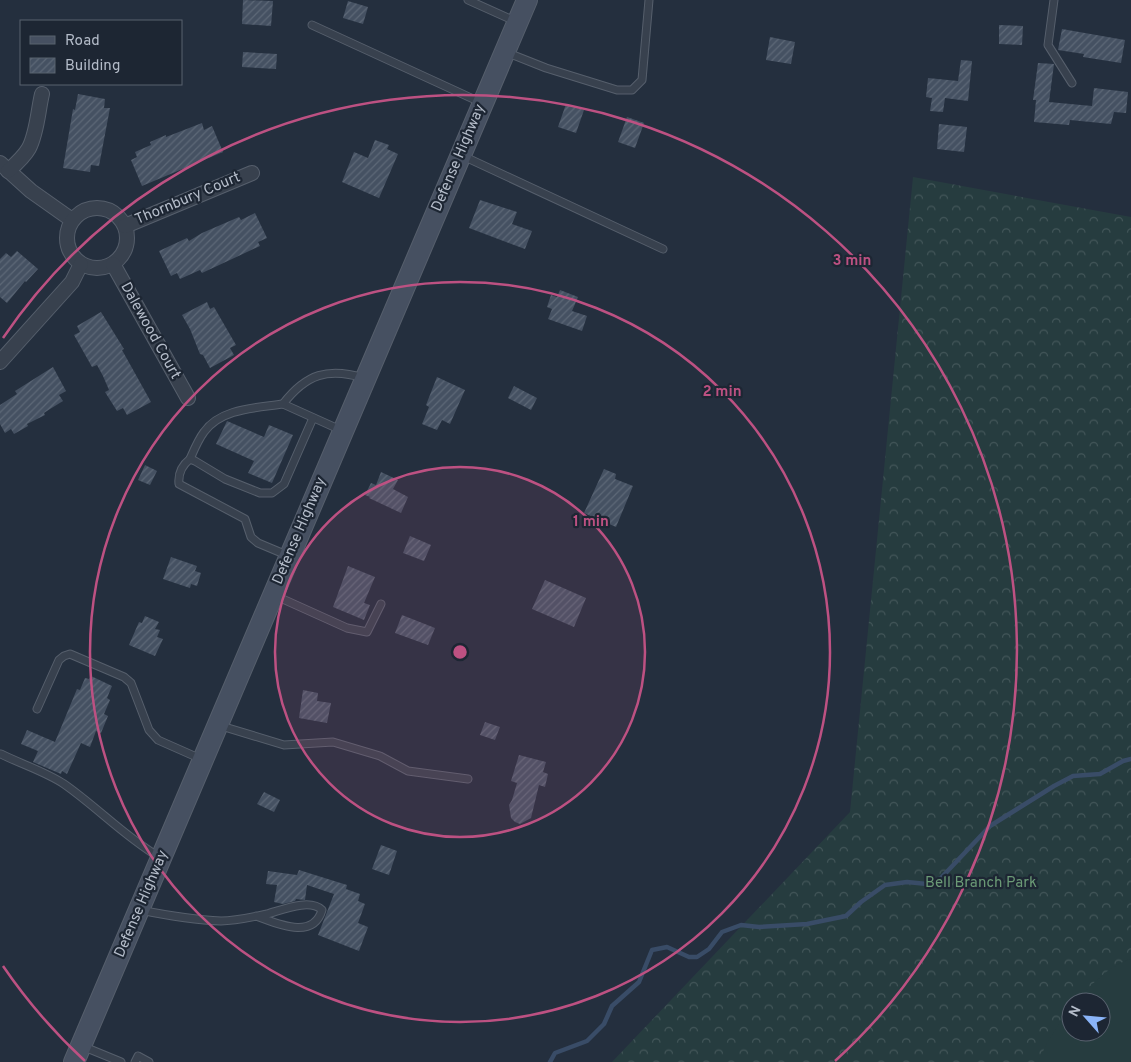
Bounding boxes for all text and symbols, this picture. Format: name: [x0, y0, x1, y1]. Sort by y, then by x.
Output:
legend: [20, 20, 182, 85]
text: Road: [65, 32, 100, 51]
text: Building: [65, 57, 120, 76]
street label: Defense Highway: [428, 101, 490, 215]
street label: Thornbury Court: [132, 168, 244, 230]
text: 3 min: [832, 252, 872, 271]
street label: Dalewood Court: [116, 279, 184, 383]
text: 2 min: [702, 383, 742, 402]
street label: Defense Highway: [269, 474, 331, 588]
text: 1 min: [573, 513, 609, 532]
centre of rings: [451, 643, 469, 661]
street label: Defense Highway: [111, 847, 173, 961]
park label: Bell Branch Park: [925, 874, 1037, 893]
north arrow: [1061, 992, 1111, 1042]
text: N: [1066, 1003, 1086, 1020]

